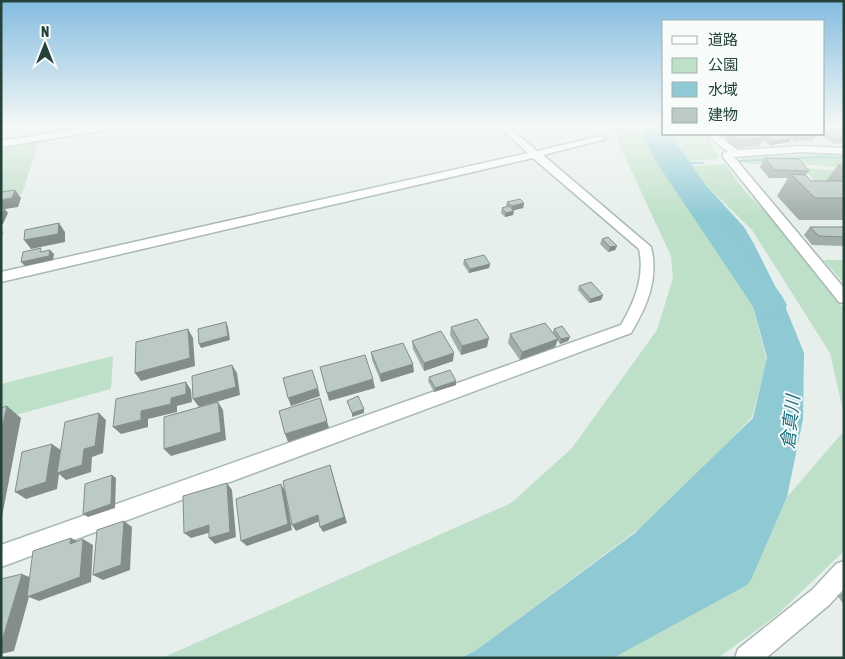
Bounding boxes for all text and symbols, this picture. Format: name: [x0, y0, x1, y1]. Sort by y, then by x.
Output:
north arrow: [20, 20, 70, 70]
legend: [662, 20, 825, 135]
text: N: [41, 24, 49, 40]
text: 道路: [708, 31, 738, 48]
text: 公園: [708, 56, 738, 73]
text: 水域: [708, 81, 738, 98]
text: 建物: [708, 106, 738, 123]
water label: 倉真川: [777, 392, 803, 450]

